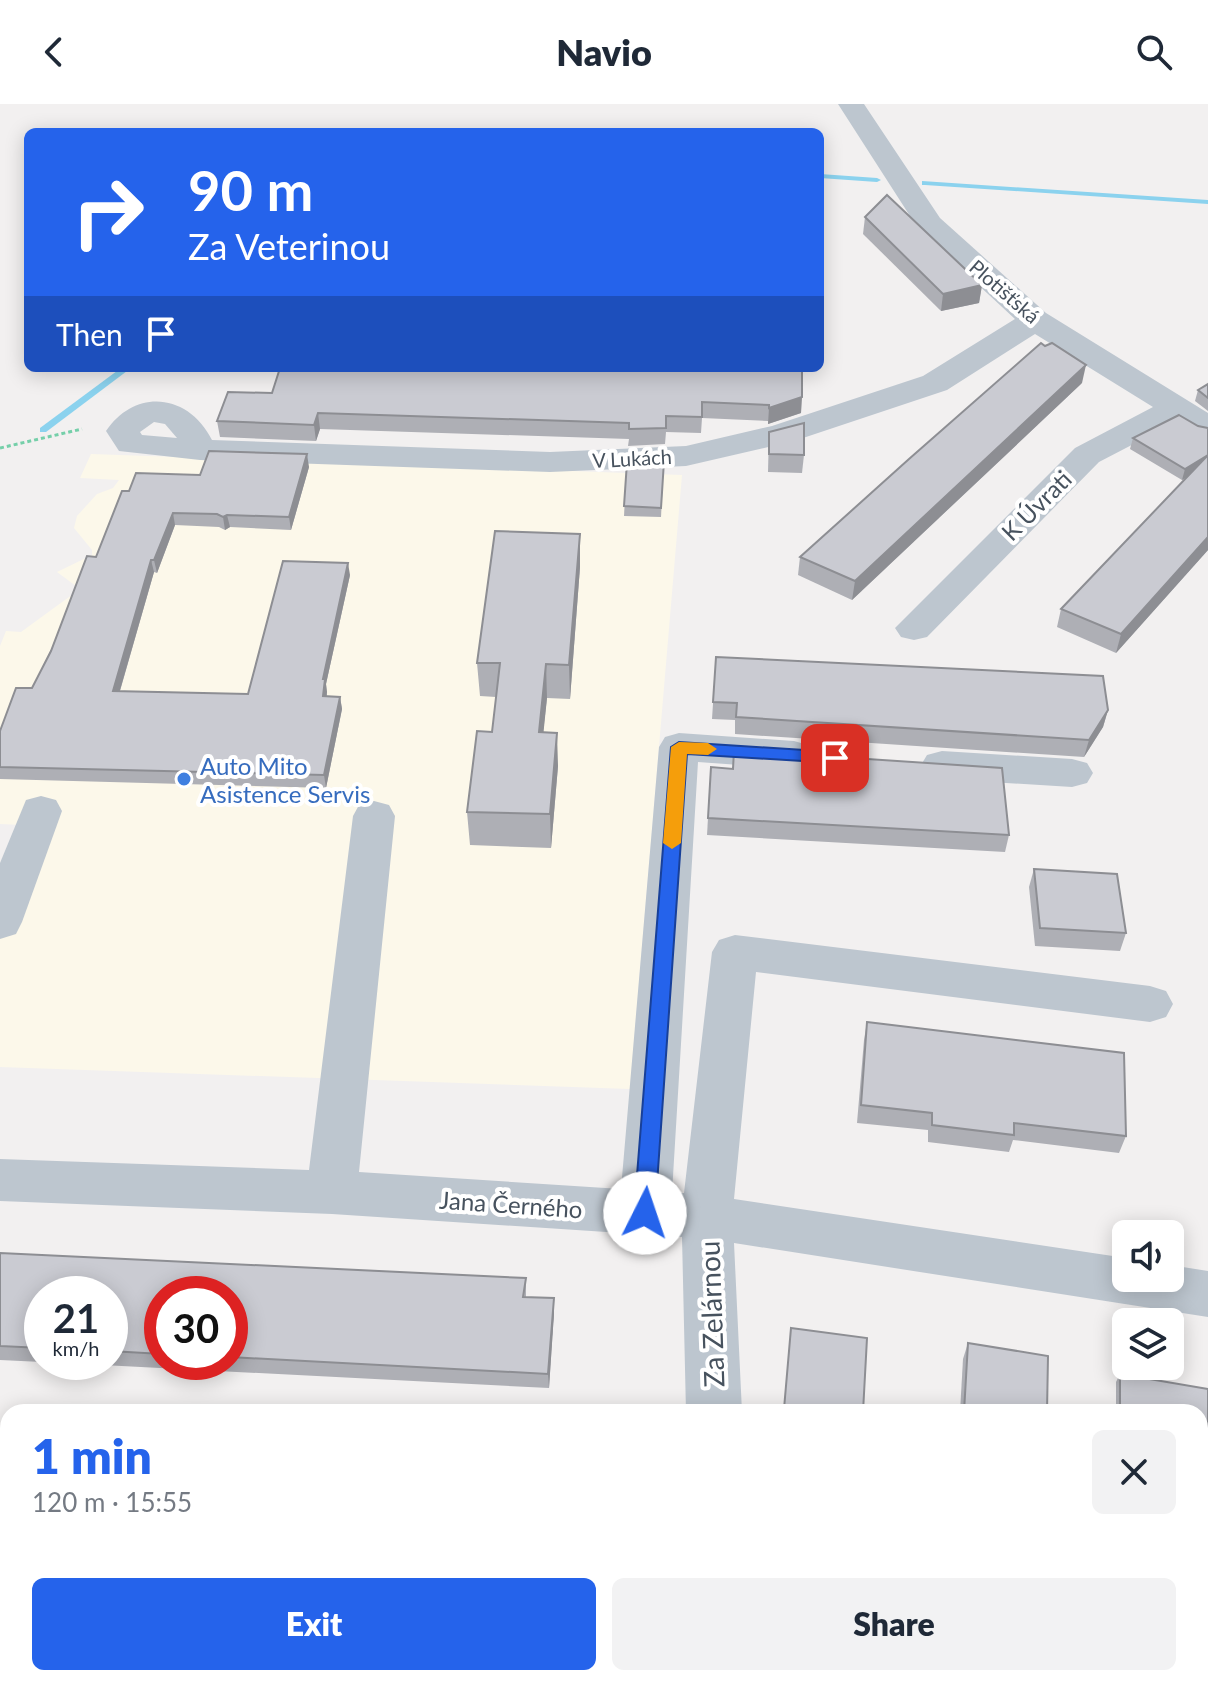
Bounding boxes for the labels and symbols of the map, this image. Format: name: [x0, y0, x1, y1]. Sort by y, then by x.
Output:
street label: Plotišťská: [965, 254, 1045, 328]
street label: V Lukách: [592, 444, 672, 472]
street label: K Úvrati: [995, 464, 1077, 546]
pin: [801, 724, 869, 792]
place label: Auto Mito Asistence Servis: [200, 751, 370, 808]
marker: Auto Mito Asistence Servis: [175, 770, 193, 788]
position arrow: [603, 1171, 687, 1255]
street label: Jana Černého: [438, 1185, 584, 1223]
street label: Za Zelárnou: [691, 1240, 731, 1388]
speed limit sign: 30: [144, 1276, 248, 1380]

